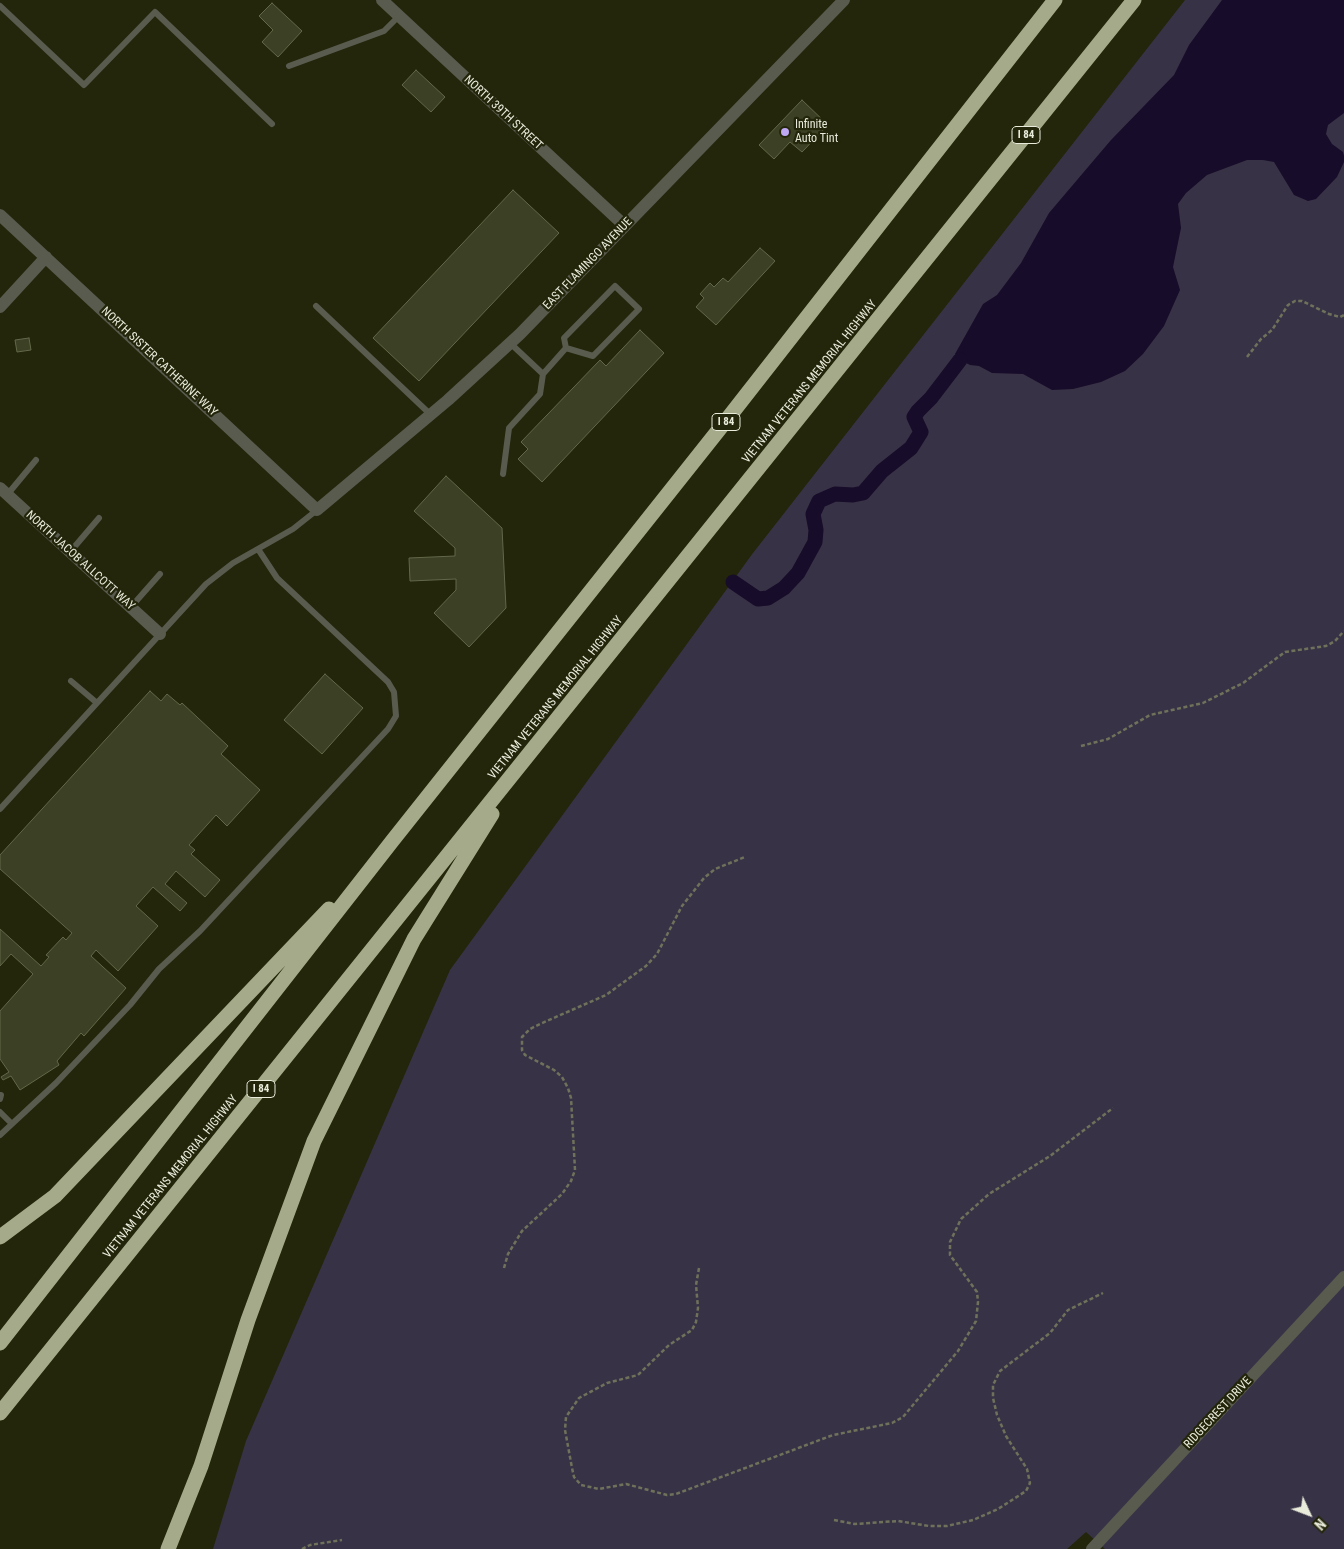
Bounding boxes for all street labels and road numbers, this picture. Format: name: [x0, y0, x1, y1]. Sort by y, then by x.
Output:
street label: NORTH 39TH STREET: [461, 73, 545, 153]
road number: I 84: [1012, 126, 1040, 144]
street label: EAST FLAMINGO AVENUE: [540, 215, 636, 313]
street label: VIETNAM VETERANS MEMORIAL HIGHWAY: [740, 298, 880, 466]
street label: NORTH SISTER CATHERINE WAY: [98, 304, 220, 420]
road number: I 84: [712, 414, 740, 431]
street label: NORTH JACOB ALLCOTT WAY: [23, 508, 137, 614]
street label: VIETNAM VETERANS MEMORIAL HIGHWAY: [486, 614, 626, 782]
road number: I 84: [247, 1080, 275, 1098]
street label: VIETNAM VETERANS MEMORIAL HIGHWAY: [101, 1093, 241, 1261]
street label: RIDGECREST DRIVE: [1181, 1374, 1255, 1452]

